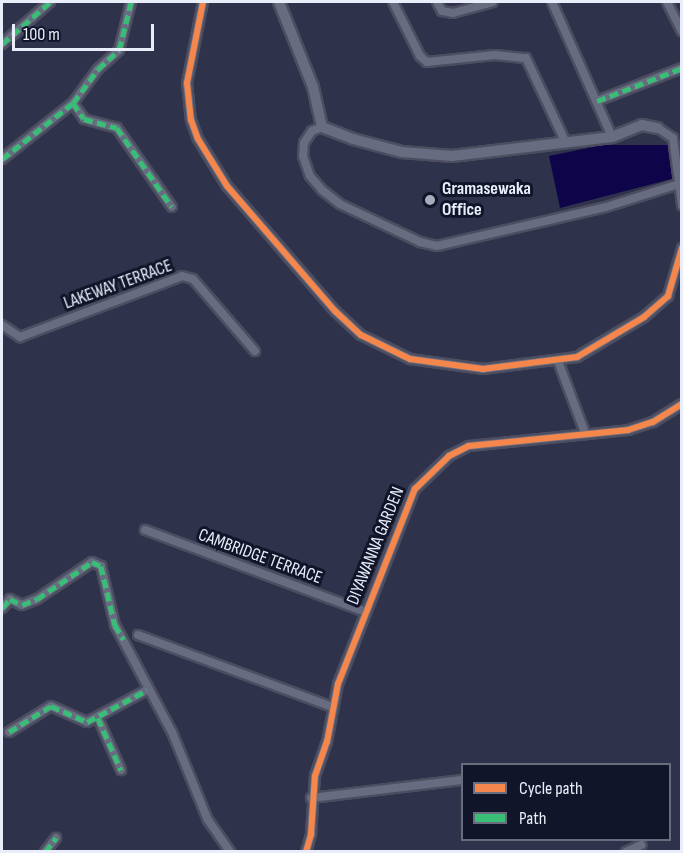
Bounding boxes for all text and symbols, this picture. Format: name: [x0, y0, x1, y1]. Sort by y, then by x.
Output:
scale bar: [15, 12, 158, 50]
text: 100 m: [23, 24, 60, 45]
place label: Gramasewaka Office: [442, 179, 531, 222]
marker: Gramasewaka Office: [423, 193, 437, 207]
street label: LAKEWAY TERRACE: [61, 255, 175, 315]
street label: DIYAWANNA GARDEN: [343, 484, 409, 608]
street label: CAMBRIDGE TERRACE: [195, 525, 325, 589]
legend: [461, 763, 671, 841]
text: Cycle path: [519, 778, 583, 799]
text: Path: [519, 808, 547, 829]

